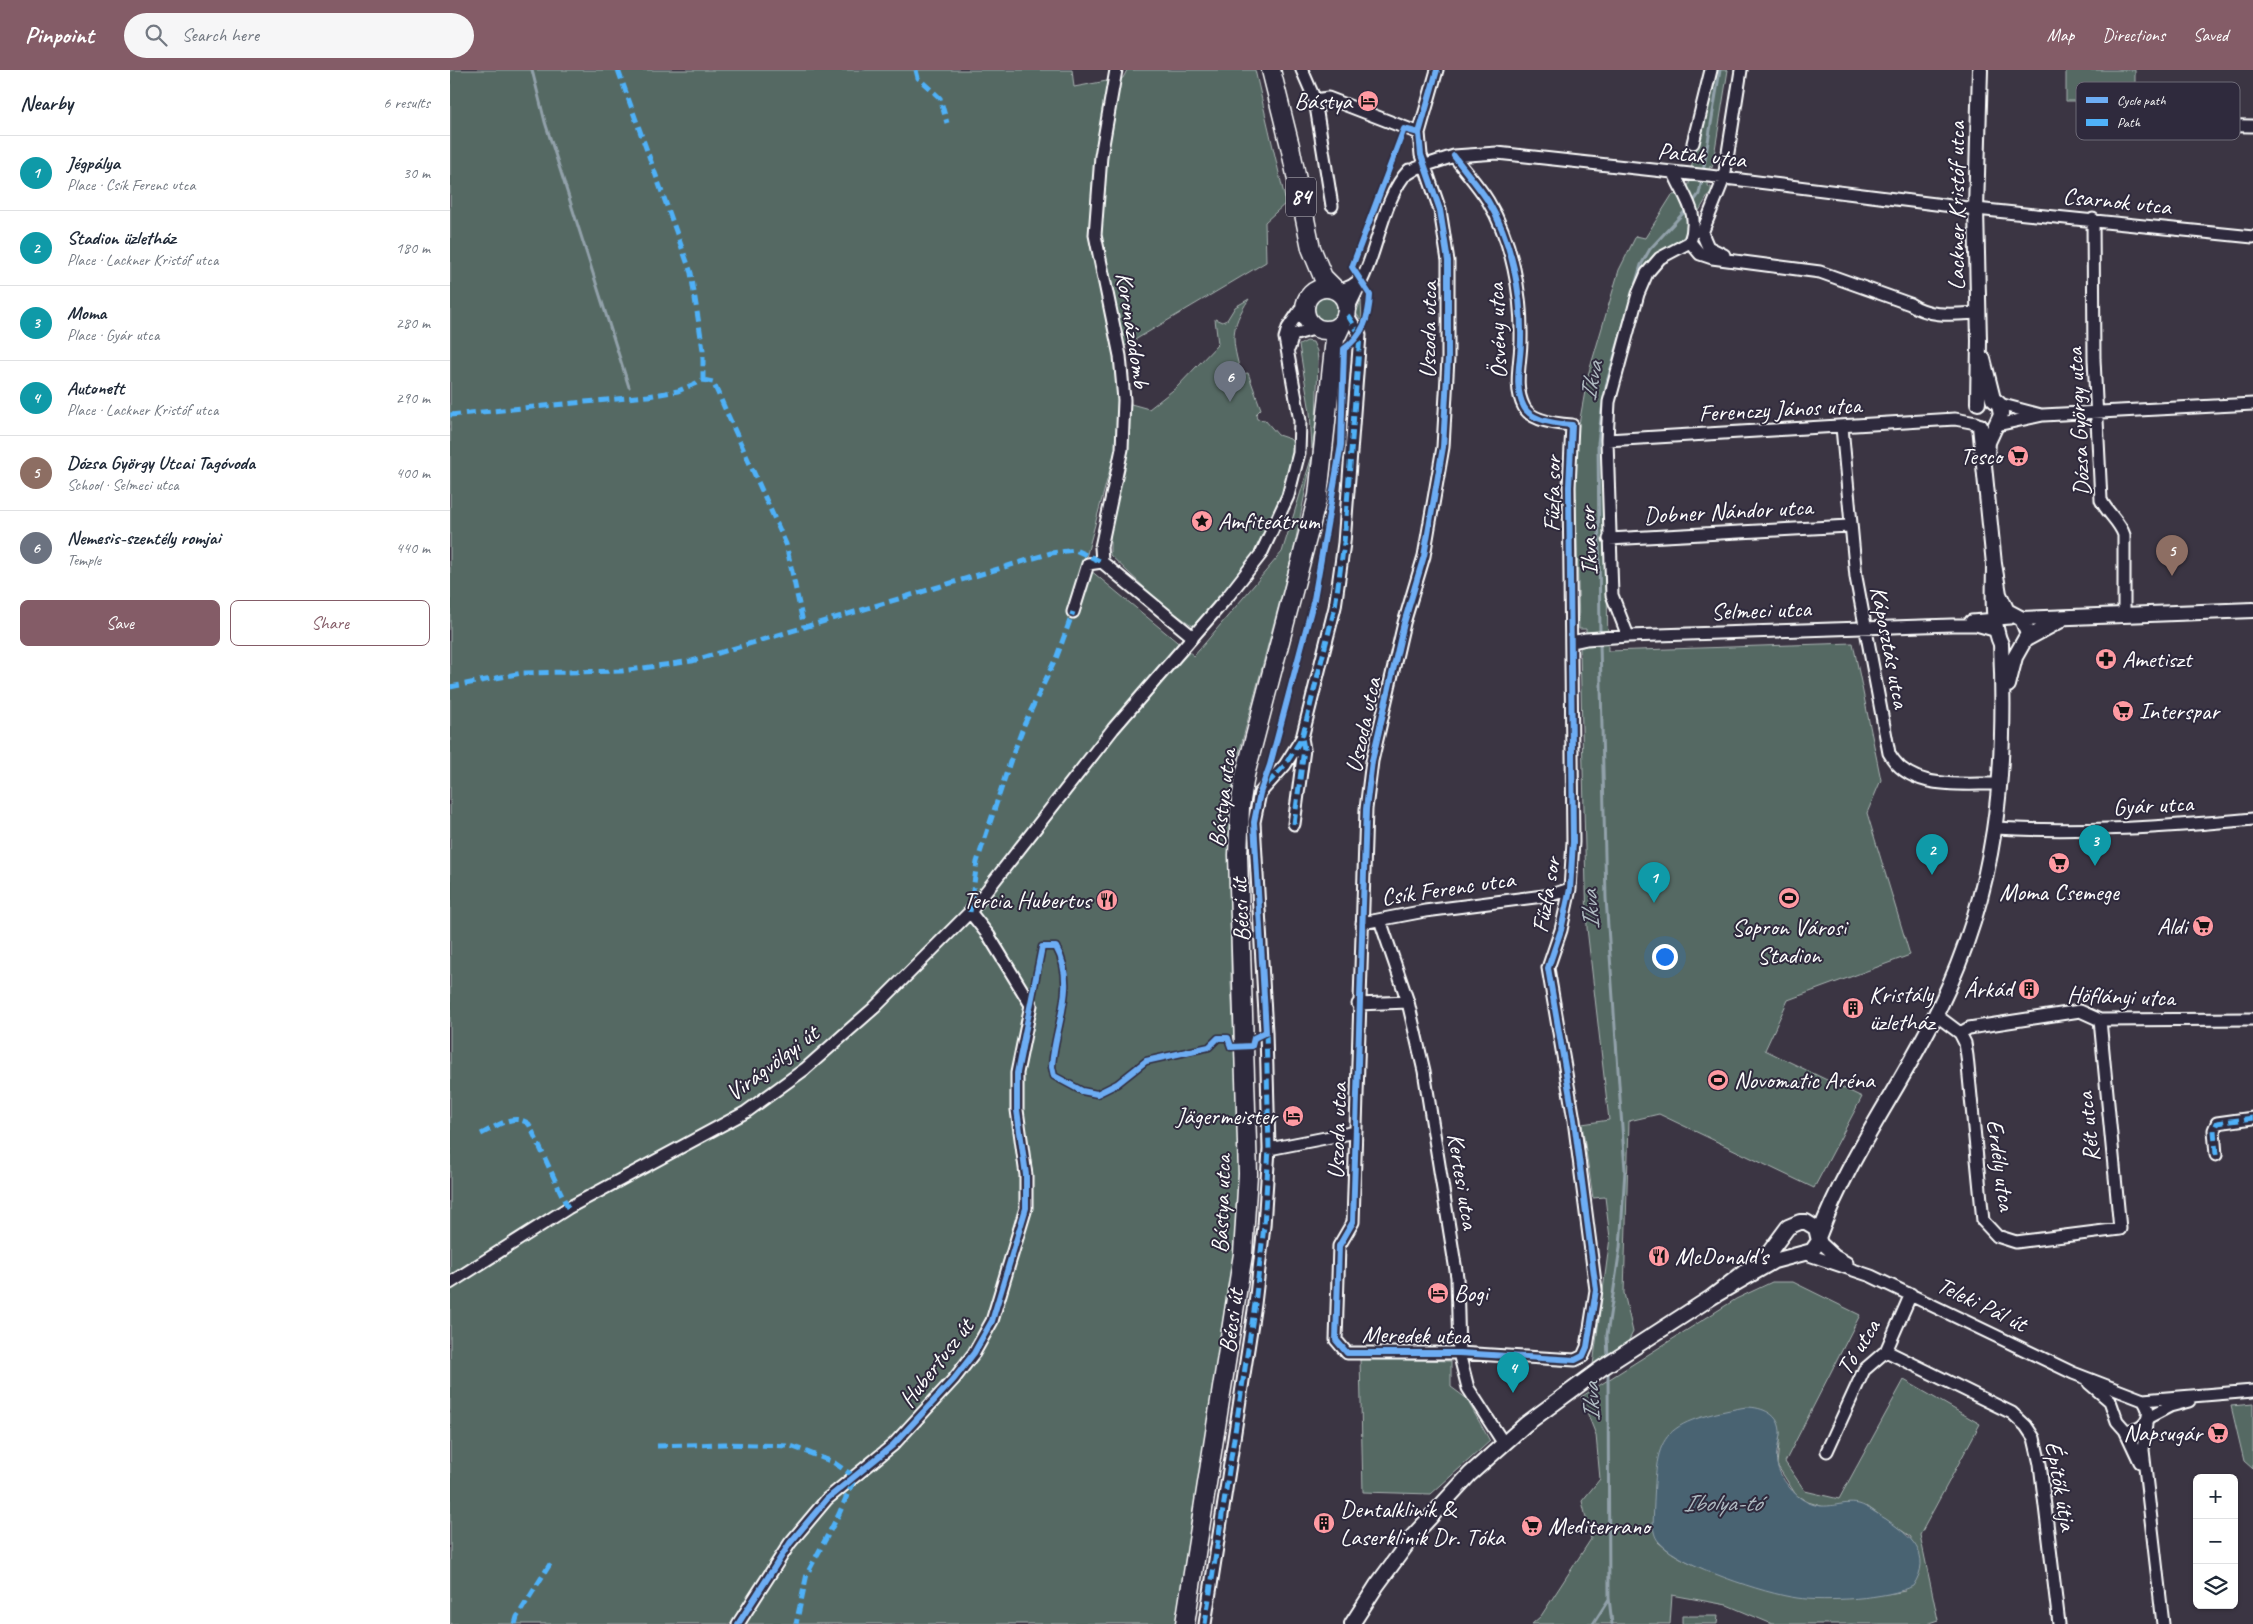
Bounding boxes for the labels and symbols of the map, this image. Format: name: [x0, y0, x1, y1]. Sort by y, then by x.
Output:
legend: [2076, 82, 2240, 140]
place label: Bástya: [1294, 86, 1353, 116]
hotel icon: Bástya: [1356, 89, 1380, 113]
text: Cycle path: [2117, 92, 2166, 109]
text: Path: [2117, 114, 2141, 131]
street label: Lackner Kristóf utca: [1941, 120, 1971, 290]
street label: Patak utca: [1656, 135, 1749, 175]
road number: 84: [1286, 178, 1316, 216]
street label: Csarnok utca: [2061, 180, 2174, 222]
street label: Koronázódomb: [1109, 270, 1157, 392]
street label: Uszoda utca: [1412, 280, 1444, 379]
street label: Ösvény utca: [1480, 281, 1514, 379]
street label: Dózsa György utca: [2059, 346, 2097, 497]
water label: Ikva: [1571, 357, 1611, 403]
pin: 6: [1214, 361, 1246, 402]
street label: Ferenczy János utca: [1698, 390, 1864, 428]
place label: Tesco: [1960, 441, 2005, 471]
supermarket icon: Tesco: [2006, 444, 2030, 468]
street label: Fűzfa sor: [1536, 453, 1568, 532]
street label: Dobner Nándor utca: [1643, 491, 1815, 530]
street label: Ikva sor: [1572, 504, 1604, 576]
place label: Amfiteátrum: [1218, 506, 1320, 536]
place icon: Amfiteátrum: [1190, 509, 1214, 533]
pin: 5: [2156, 535, 2188, 576]
street label: Káposztás utca: [1863, 583, 1917, 712]
street label: Selmeci utca: [1711, 593, 1813, 627]
place label: Ametiszt: [2122, 644, 2193, 674]
pharmacy icon: Ametiszt: [2094, 647, 2118, 671]
street label: Uszoda utca: [1338, 673, 1388, 775]
place label: Interspar: [2139, 696, 2221, 726]
supermarket icon: Interspar: [2111, 699, 2135, 723]
street label: Bástya utca: [1201, 745, 1243, 849]
street label: Gyár utca: [2112, 788, 2195, 822]
pin: 3: [2079, 825, 2111, 866]
pin: 2: [1916, 834, 1948, 875]
supermarket icon: Moma Csemege: [2047, 851, 2071, 875]
street label: Fűzfa sor: [1525, 853, 1568, 935]
pin: 1: [1638, 862, 1670, 903]
street label: Csík Ferenc utca: [1379, 864, 1518, 912]
street label: Bécsi út: [1223, 875, 1257, 943]
place label: Moma Csemege: [1999, 877, 2121, 907]
place label: Tercia Hubertus: [963, 885, 1093, 915]
sports icon: Sopron Városi Stadion: [1777, 886, 1801, 910]
restaurant icon: Tercia Hubertus: [1095, 888, 1119, 912]
water label: Ikva: [1573, 888, 1607, 930]
place label: Aldi: [2157, 911, 2190, 941]
place label: Sopron Városi Stadion: [1732, 912, 1849, 970]
supermarket icon: Aldi: [2191, 914, 2215, 938]
your location: [1652, 944, 1678, 970]
place label: Árkád: [1964, 974, 2017, 1004]
building icon: Árkád: [2017, 977, 2041, 1001]
place label: Kristály üzletház: [1869, 979, 1937, 1037]
street label: Höflányi utca: [2067, 979, 2178, 1013]
building icon: Kristály üzletház: [1841, 996, 1865, 1020]
street label: Virágvölgyi út: [720, 1017, 826, 1108]
place label: Novomatic Aréna: [1734, 1065, 1876, 1095]
sports icon: Novomatic Aréna: [1706, 1068, 1730, 1092]
street label: Uszoda utca: [1320, 1081, 1354, 1180]
street label: Rét utca: [2069, 1089, 2107, 1163]
place label: Jägermeister: [1175, 1101, 1279, 1131]
hotel icon: Jägermeister: [1281, 1104, 1305, 1128]
street label: Erdély utca: [1980, 1118, 2022, 1214]
street label: Kertesi utca: [1441, 1131, 1486, 1232]
street label: Bástya utca: [1204, 1152, 1238, 1254]
place label: McDonald's: [1675, 1241, 1771, 1271]
restaurant icon: McDonald's: [1647, 1244, 1671, 1268]
street label: Teleki Pál út: [1932, 1269, 2034, 1339]
place label: Bogi: [1454, 1278, 1490, 1308]
hotel icon: Bogi: [1426, 1281, 1450, 1305]
street label: Bécsi út: [1212, 1285, 1251, 1355]
street label: Hubertusz út: [892, 1311, 981, 1413]
street label: Tó utca: [1829, 1312, 1887, 1380]
street label: Meredek utca: [1362, 1319, 1472, 1351]
pin: 4: [1497, 1352, 1529, 1393]
water label: Ikva: [1575, 1380, 1607, 1422]
place label: Napsugár: [2123, 1418, 2204, 1448]
supermarket icon: Napsugár: [2206, 1421, 2230, 1445]
street label: Építők útja: [2038, 1439, 2084, 1534]
water label: Ibolya-tó: [1683, 1487, 1768, 1519]
place label: Dentalklinik & Laserklinik Dr. Tóka: [1340, 1494, 1506, 1552]
building icon: Dentalklinik & Laserklinik Dr. Tóka: [1312, 1511, 1336, 1535]
place label: Mediterrano: [1548, 1511, 1652, 1541]
supermarket icon: Mediterrano: [1520, 1514, 1544, 1538]

